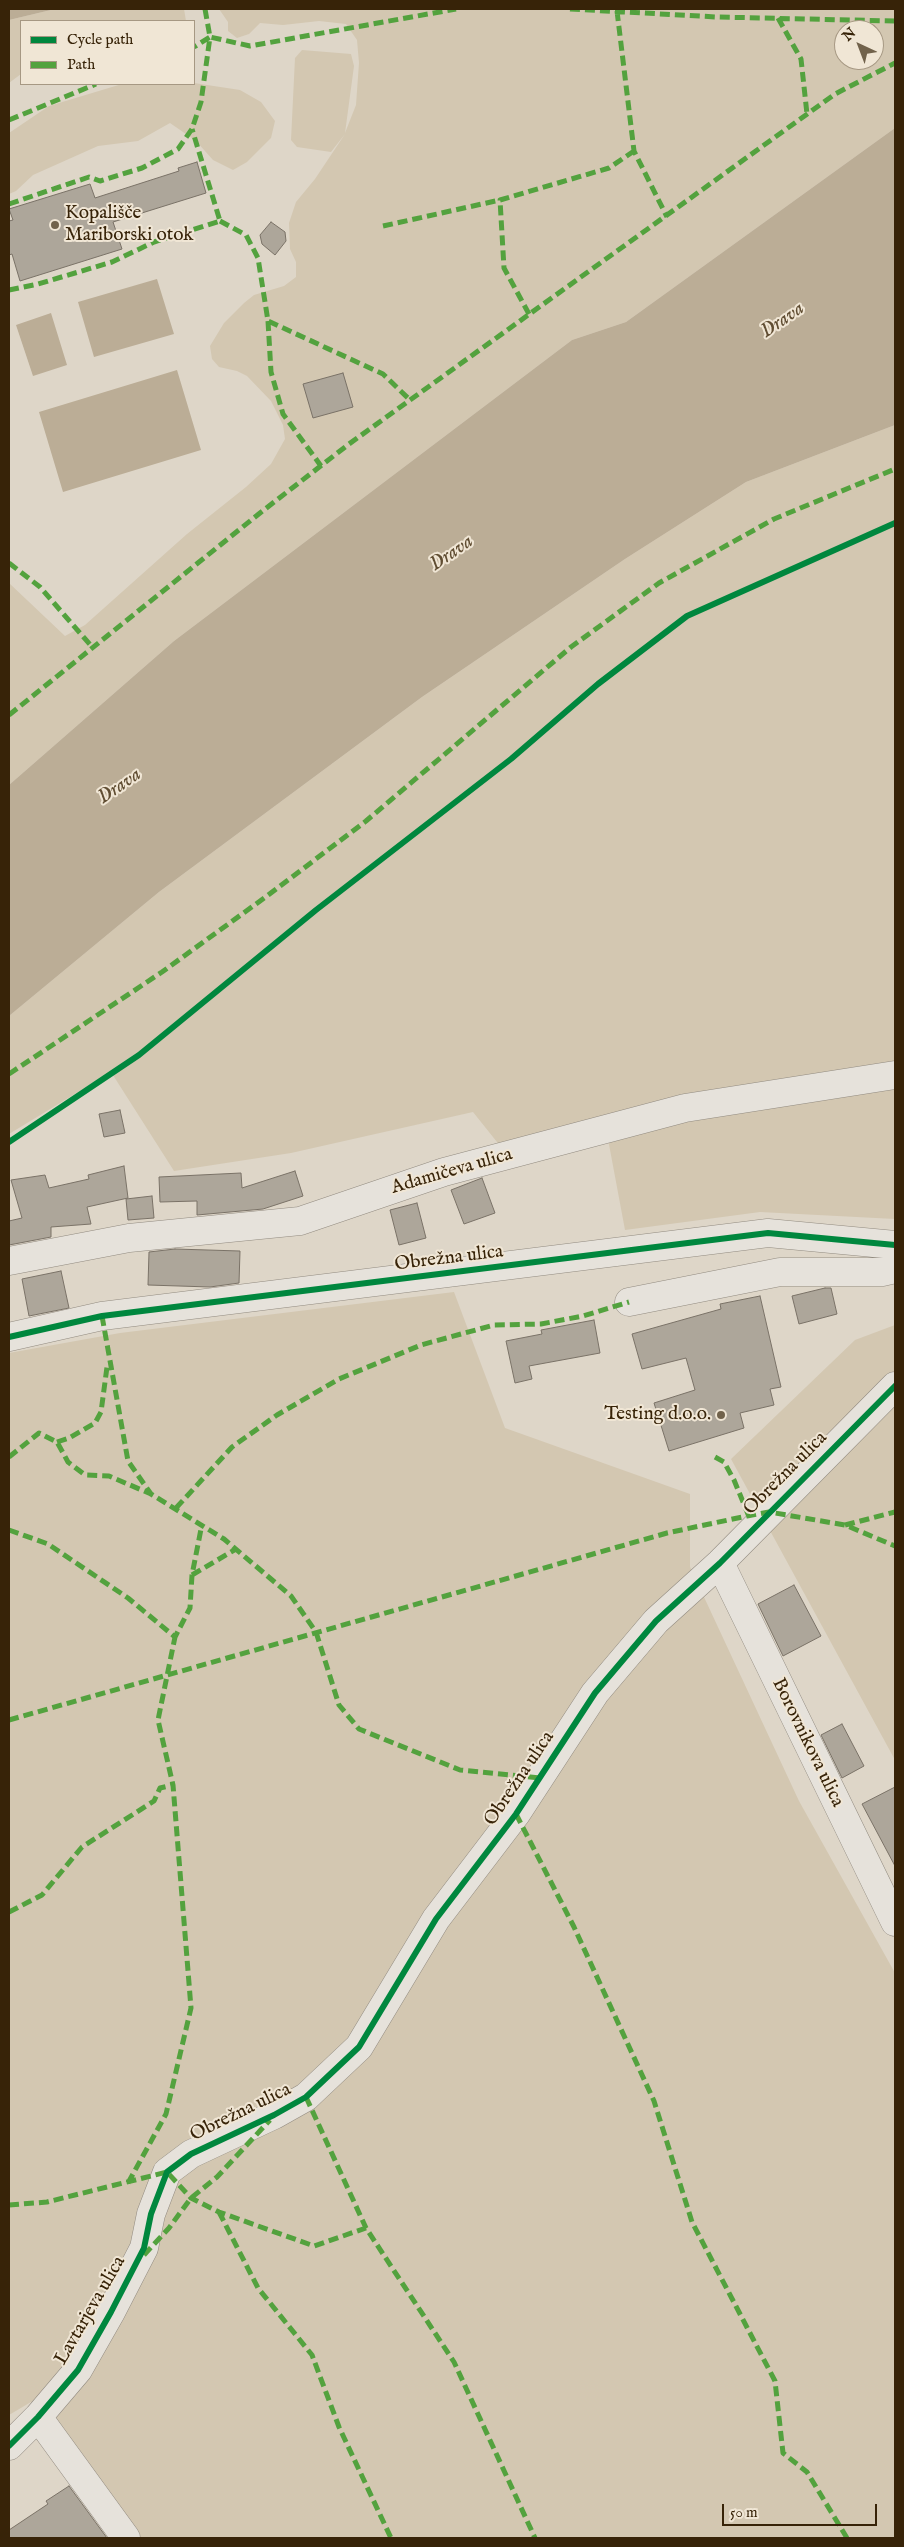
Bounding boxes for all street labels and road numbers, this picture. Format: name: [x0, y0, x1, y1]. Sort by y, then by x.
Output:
street label: Adamičeva ulica: [389, 1144, 515, 1200]
street label: Obrežna ulica: [393, 1241, 505, 1277]
street label: Obrežna ulica: [739, 1427, 833, 1521]
street label: Borovnikova ulica: [766, 1675, 848, 1811]
street label: Obrežna ulica: [480, 1727, 560, 1831]
street label: Obrežna ulica: [187, 2079, 295, 2147]
street label: Lavtarjeva ulica: [51, 2252, 131, 2370]

